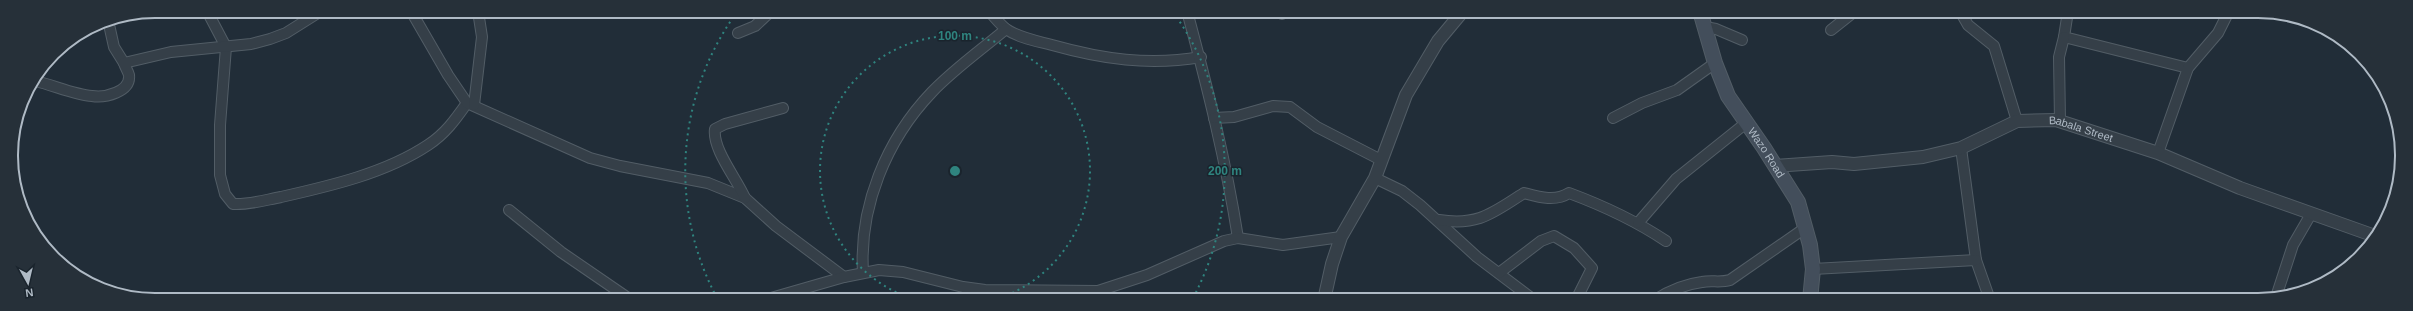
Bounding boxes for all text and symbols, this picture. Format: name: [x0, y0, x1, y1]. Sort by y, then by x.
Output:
text: 100 m: [938, 29, 972, 43]
street label: Babala Street: [2049, 114, 2115, 144]
street label: Wazo Road: [1746, 125, 1787, 180]
centre of rings: [948, 164, 962, 178]
text: 200 m: [1208, 164, 1242, 178]
north arrow: [8, 263, 48, 303]
text: N: [25, 286, 34, 299]

